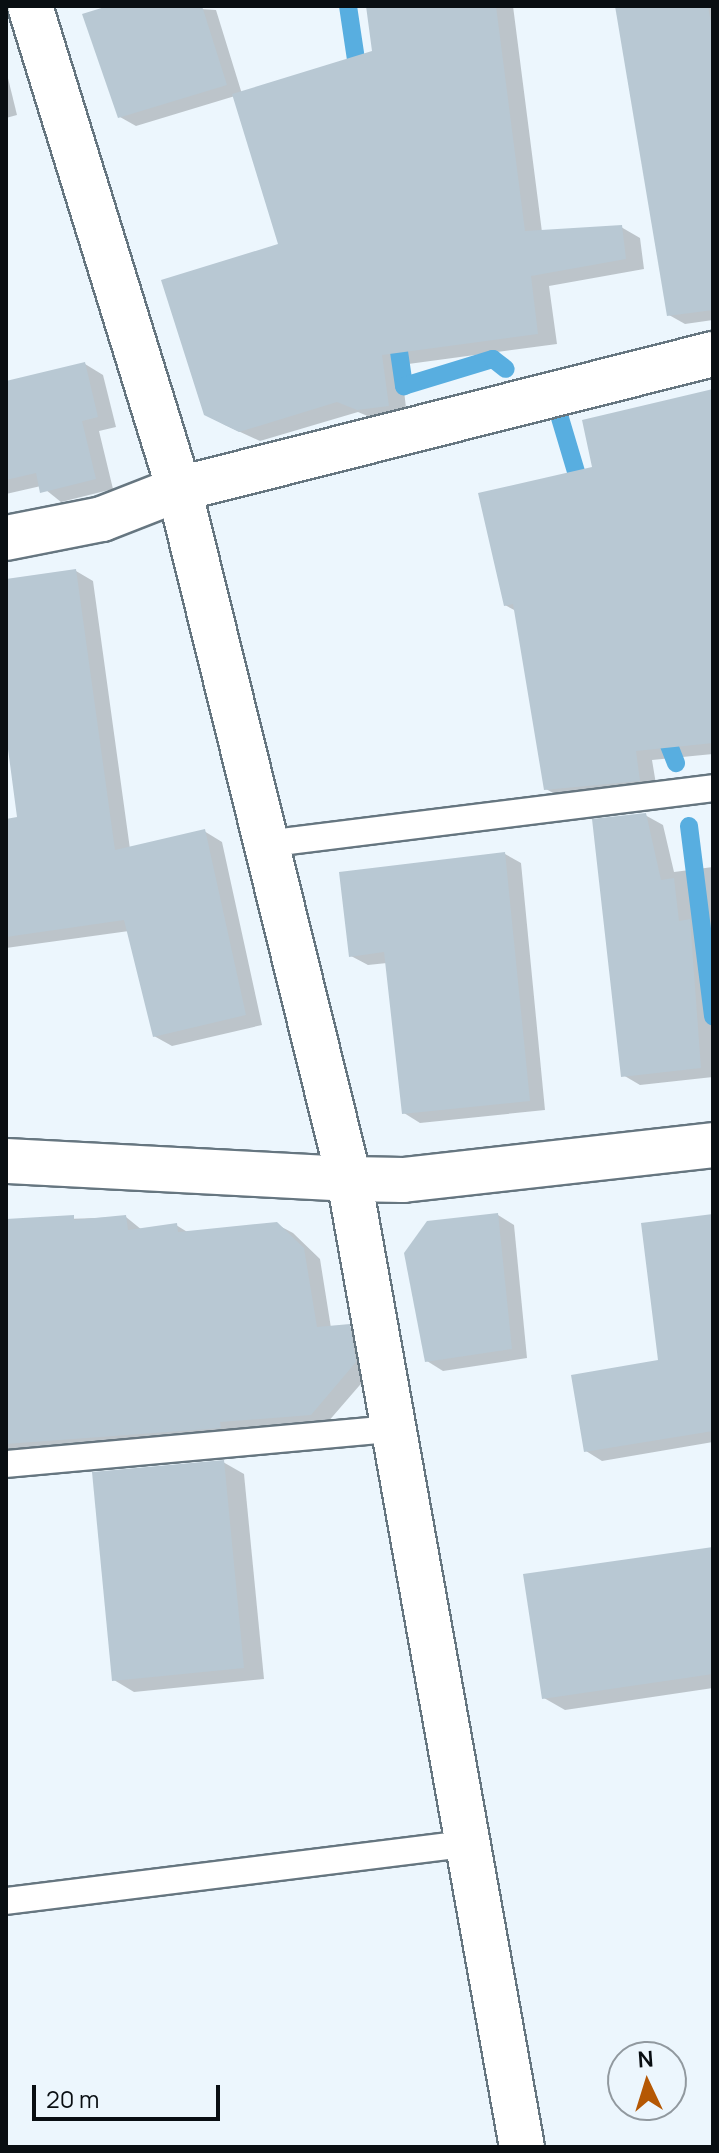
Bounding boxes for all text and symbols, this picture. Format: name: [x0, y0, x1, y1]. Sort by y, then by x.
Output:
north arrow: [607, 2041, 687, 2121]
text: N: [637, 2044, 654, 2075]
scale bar: [36, 2069, 224, 2119]
text: 20 m: [46, 2082, 99, 2115]

